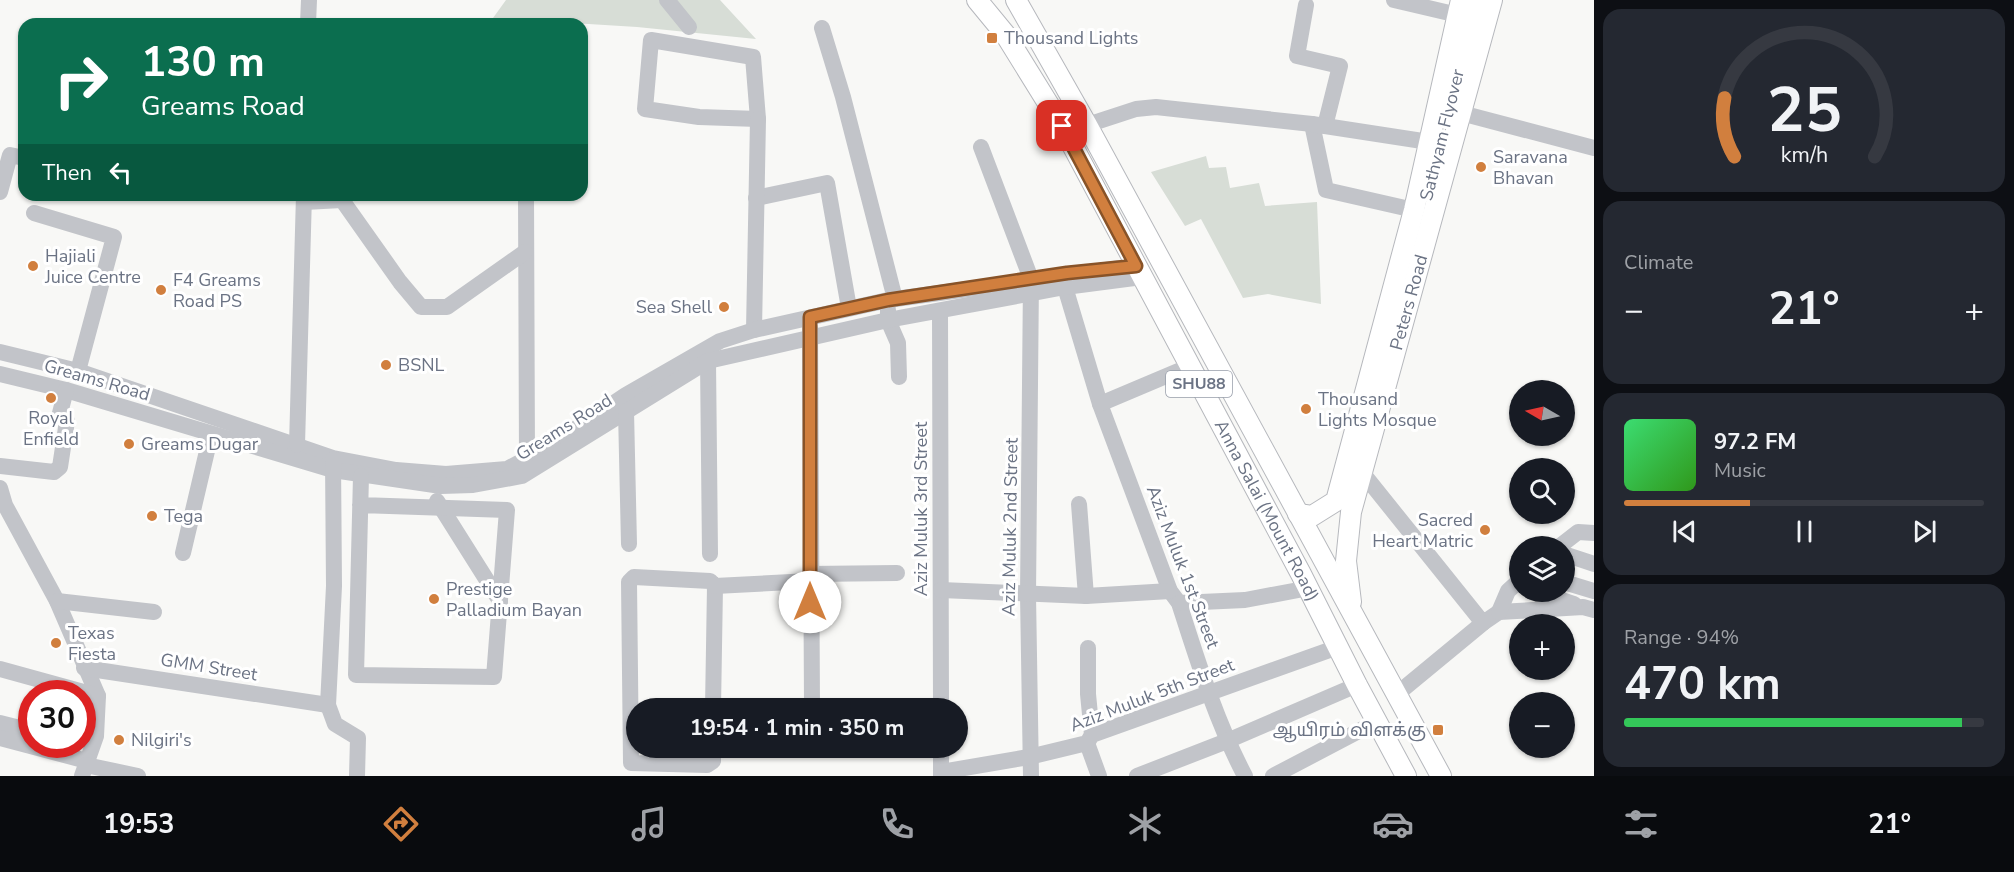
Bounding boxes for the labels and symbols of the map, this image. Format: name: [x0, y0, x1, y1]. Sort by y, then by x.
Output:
place label: Thousand Lights: [1004, 26, 1138, 50]
marker: Thousand Lights: [985, 31, 999, 45]
street label: Sathyam Flyover: [1414, 66, 1470, 203]
pin: [1036, 100, 1087, 151]
place label: Saravana Bhavan: [1493, 145, 1568, 190]
marker: Saravana Bhavan: [1474, 160, 1488, 174]
place label: Hajiali Juice Centre: [44, 244, 141, 289]
street label: Peters Road: [1384, 252, 1433, 353]
marker: Hajiali Juice Centre: [26, 259, 40, 273]
place label: F4 Greams Road PS: [173, 268, 261, 313]
marker: F4 Greams Road PS: [154, 283, 168, 297]
place label: Sea Shell: [636, 295, 713, 319]
marker: Sea Shell: [717, 300, 731, 314]
street label: Greams Road: [41, 353, 153, 407]
place label: BSNL: [398, 353, 445, 377]
marker: BSNL: [379, 358, 393, 372]
road number: SHU88: [1166, 371, 1232, 397]
north arrow: [1509, 380, 1575, 446]
place label: Thousand Lights Mosque: [1318, 387, 1437, 432]
street label: Greams Road: [511, 388, 617, 466]
marker: Royal Enfield: [44, 391, 58, 405]
marker: Thousand Lights Mosque: [1299, 402, 1313, 416]
place label: Royal Enfield: [23, 406, 79, 451]
street label: Anna Salai (Mount Road): [1209, 416, 1325, 605]
street label: Aziz Muluk 3rd Street: [909, 421, 933, 596]
place label: Greams Dugar: [141, 432, 259, 456]
marker: Greams Dugar: [122, 437, 136, 451]
street label: Aziz Muluk 2nd Street: [996, 437, 1024, 616]
street label: Aziz Muluk 1st Street: [1141, 482, 1225, 652]
place label: Tega: [164, 504, 203, 528]
place label: Sacred Heart Matric: [1372, 508, 1473, 553]
marker: Tega: [145, 509, 159, 523]
marker: Sacred Heart Matric: [1478, 523, 1492, 537]
position arrow: [778, 570, 842, 634]
place label: Prestige Palladium Bayan: [446, 577, 582, 622]
marker: Prestige Palladium Bayan: [427, 592, 441, 606]
place label: Texas Fiesta: [68, 621, 116, 666]
marker: Texas Fiesta: [49, 636, 63, 650]
street label: GMM Street: [159, 648, 260, 687]
street label: Aziz Muluk 5th Street: [1066, 652, 1238, 737]
speed limit sign: 30: [18, 680, 96, 758]
place label: ஆயிரம் விளக்கு: [1273, 718, 1426, 743]
marker: ஆயிரம் விளக்கு: [1431, 723, 1445, 737]
place label: Nilgiri's: [131, 728, 192, 752]
marker: Nilgiri's: [112, 733, 126, 747]

